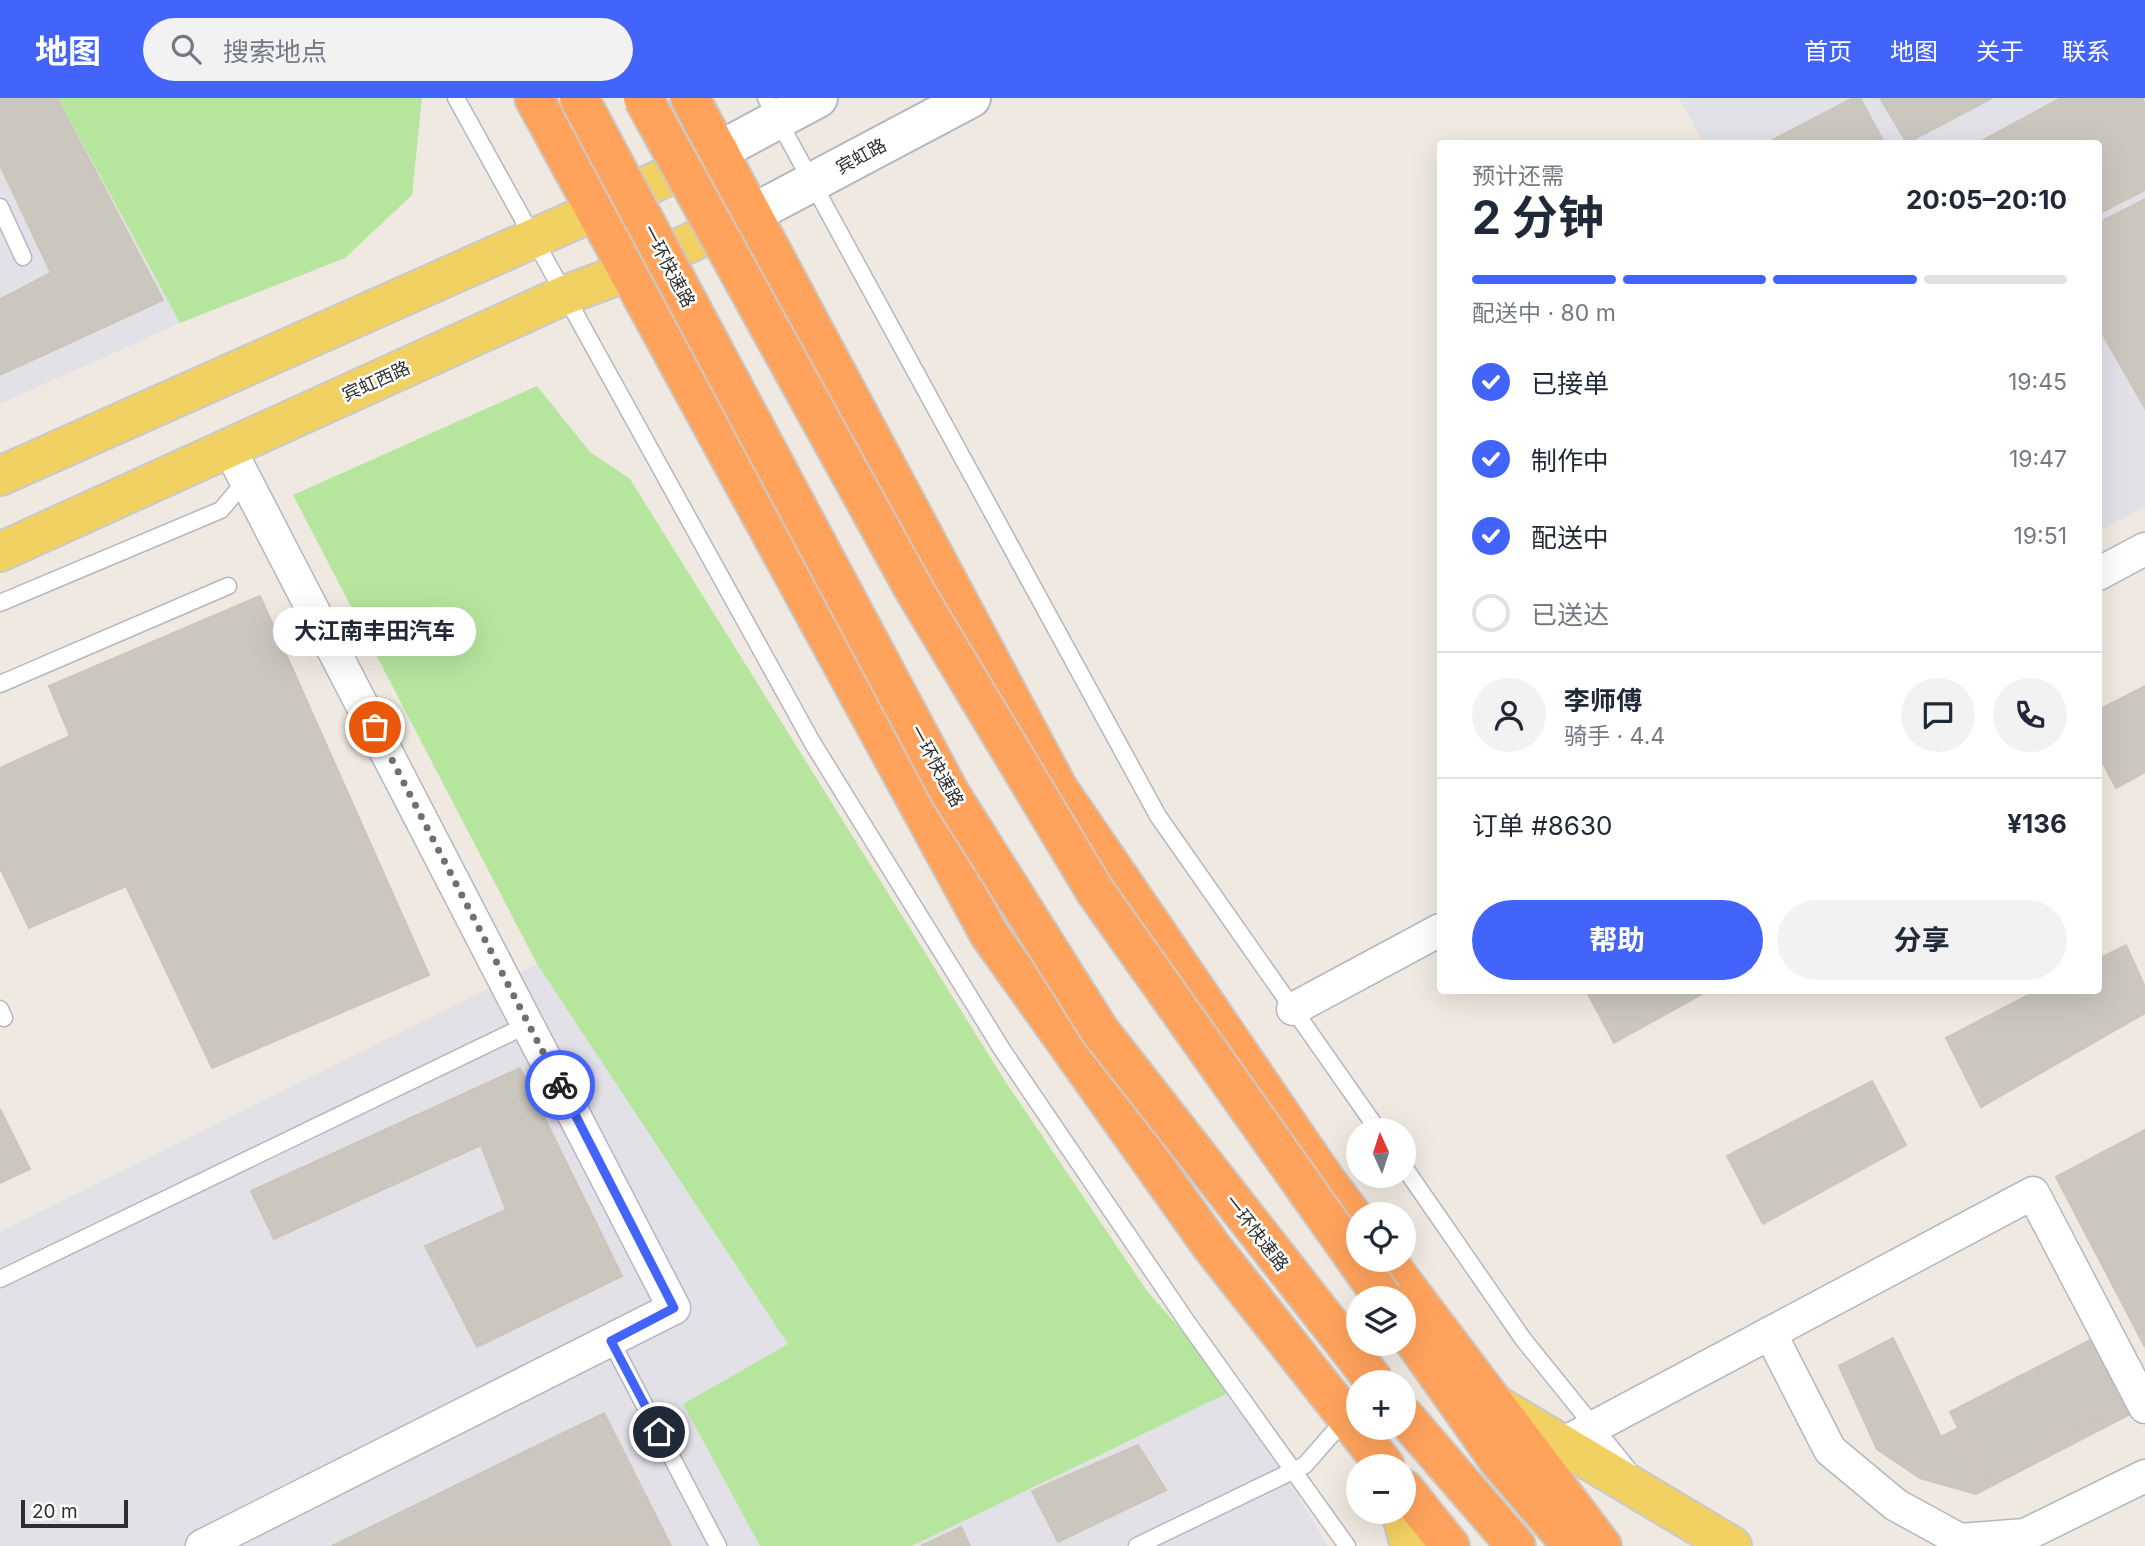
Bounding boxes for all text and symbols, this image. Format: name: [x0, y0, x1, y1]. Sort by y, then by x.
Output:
search box: [143, 18, 633, 81]
icon: search: [167, 30, 205, 68]
text: 地图: [35, 31, 101, 71]
text: 搜索地点: [223, 36, 327, 67]
text: 首页: [1804, 37, 1852, 66]
text: 地图: [1890, 37, 1938, 66]
text: 关于: [1976, 37, 2024, 66]
text: 联系: [2062, 37, 2110, 66]
street label: 宾虹路: [832, 134, 890, 178]
text: 预计还需: [1472, 162, 1564, 190]
text: 20:05–20:10: [1906, 184, 2067, 215]
text: 2 分钟: [1472, 189, 1604, 245]
street label: 一环快速路: [639, 221, 699, 311]
text: 配送中 · 80 m: [1472, 299, 1616, 327]
street label: 宾虹西路: [339, 357, 413, 405]
icon: check: [1472, 363, 1510, 401]
text: 已接单: [1531, 368, 1609, 399]
text: 19:45: [2008, 368, 2067, 396]
icon: check: [1472, 440, 1510, 478]
text: 制作中: [1531, 445, 1609, 476]
text: 19:47: [2009, 445, 2067, 473]
icon: check: [1472, 517, 1510, 555]
text: 配送中: [1531, 522, 1609, 553]
text: 19:51: [2013, 522, 2067, 550]
text: 已送达: [1531, 599, 1609, 630]
callout: 大江南丰田汽车: [274, 608, 476, 657]
text: 大江南丰田汽车: [294, 617, 455, 645]
button: person: [1472, 678, 1546, 752]
button: chat: [1901, 678, 1975, 752]
button: phone: [1993, 678, 2067, 752]
text: 李师傅: [1564, 685, 1642, 716]
pin: [345, 697, 405, 757]
icon: bag: [356, 708, 394, 746]
street label: 一环快速路: [906, 722, 968, 810]
text: 骑手 · 4.4: [1564, 722, 1665, 750]
text: ¥136: [2007, 808, 2067, 839]
text: 订单 #8630: [1472, 810, 1612, 841]
button: 帮助: [1472, 900, 1763, 980]
button: 分享: [1777, 900, 2067, 980]
courier: [525, 1050, 595, 1120]
icon: bike: [541, 1066, 579, 1104]
north arrow: [1346, 1118, 1416, 1188]
map controls: [1346, 1118, 1416, 1524]
street label: 一环快速路: [1221, 1191, 1293, 1275]
button: locate: [1346, 1202, 1416, 1272]
button: layers: [1346, 1286, 1416, 1356]
button: +: [1346, 1370, 1416, 1440]
pin: [629, 1402, 689, 1462]
icon: home: [640, 1413, 678, 1451]
button: −: [1346, 1454, 1416, 1524]
scale bar: [21, 1497, 128, 1529]
text: 20 m: [32, 1500, 78, 1523]

